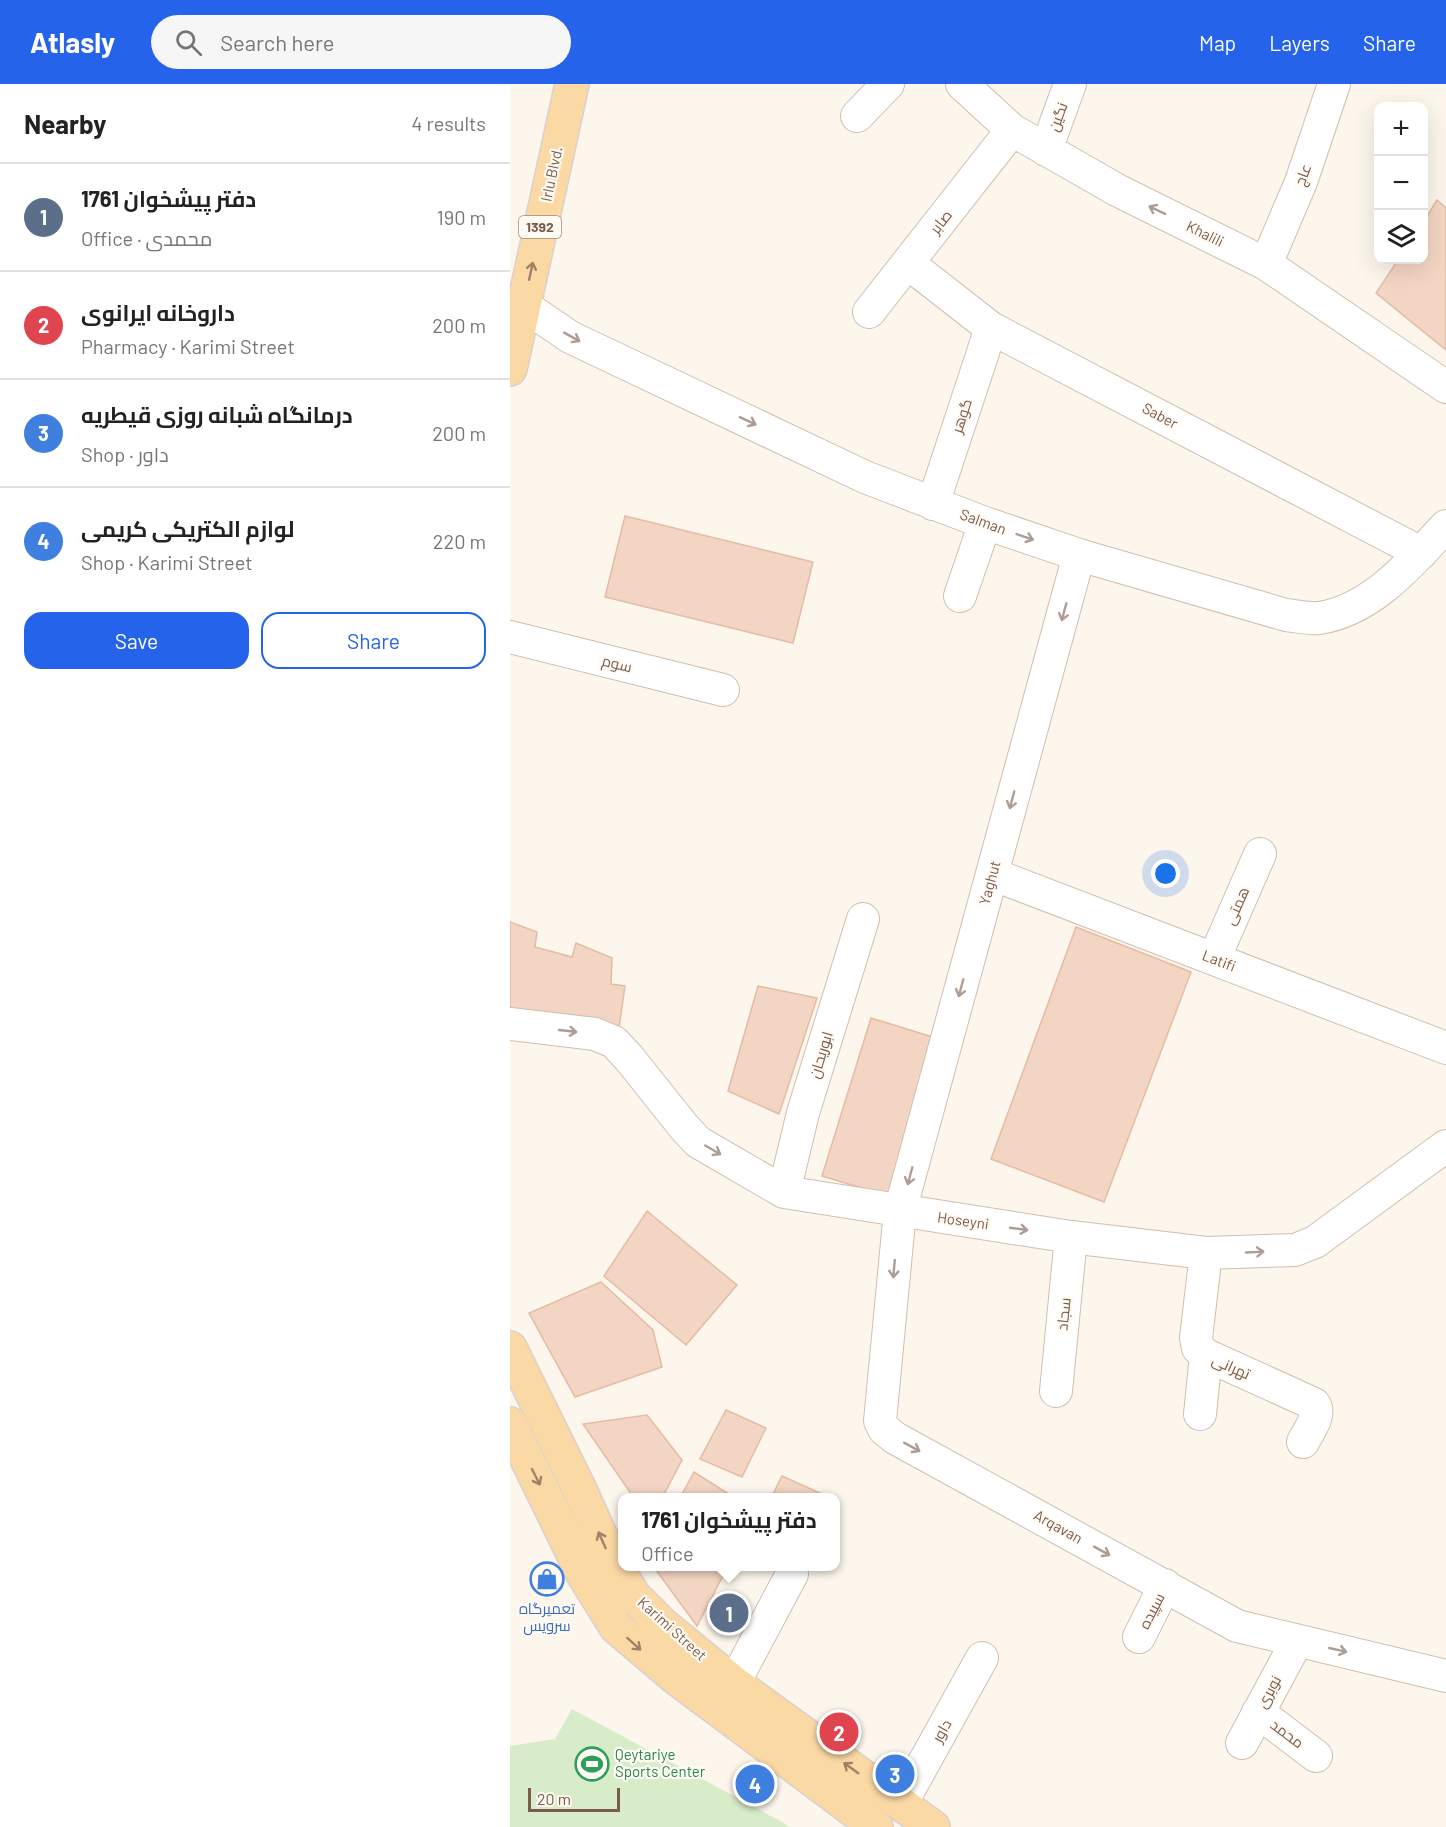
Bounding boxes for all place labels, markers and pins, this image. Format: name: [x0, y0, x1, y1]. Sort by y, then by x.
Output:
shop icon: تعمیرگاه سرویس: [529, 1561, 565, 1597]
pin: 1: [710, 1590, 748, 1636]
place label: تعمیرگاه سرویس: [519, 1599, 575, 1636]
pin: 2: [820, 1710, 858, 1754]
place label: Qeytariye Sports Center: [615, 1745, 706, 1780]
sports icon: Qeytariye Sports Center: [574, 1746, 610, 1782]
pin: 3: [876, 1752, 914, 1796]
pin: 4: [736, 1762, 774, 1806]

